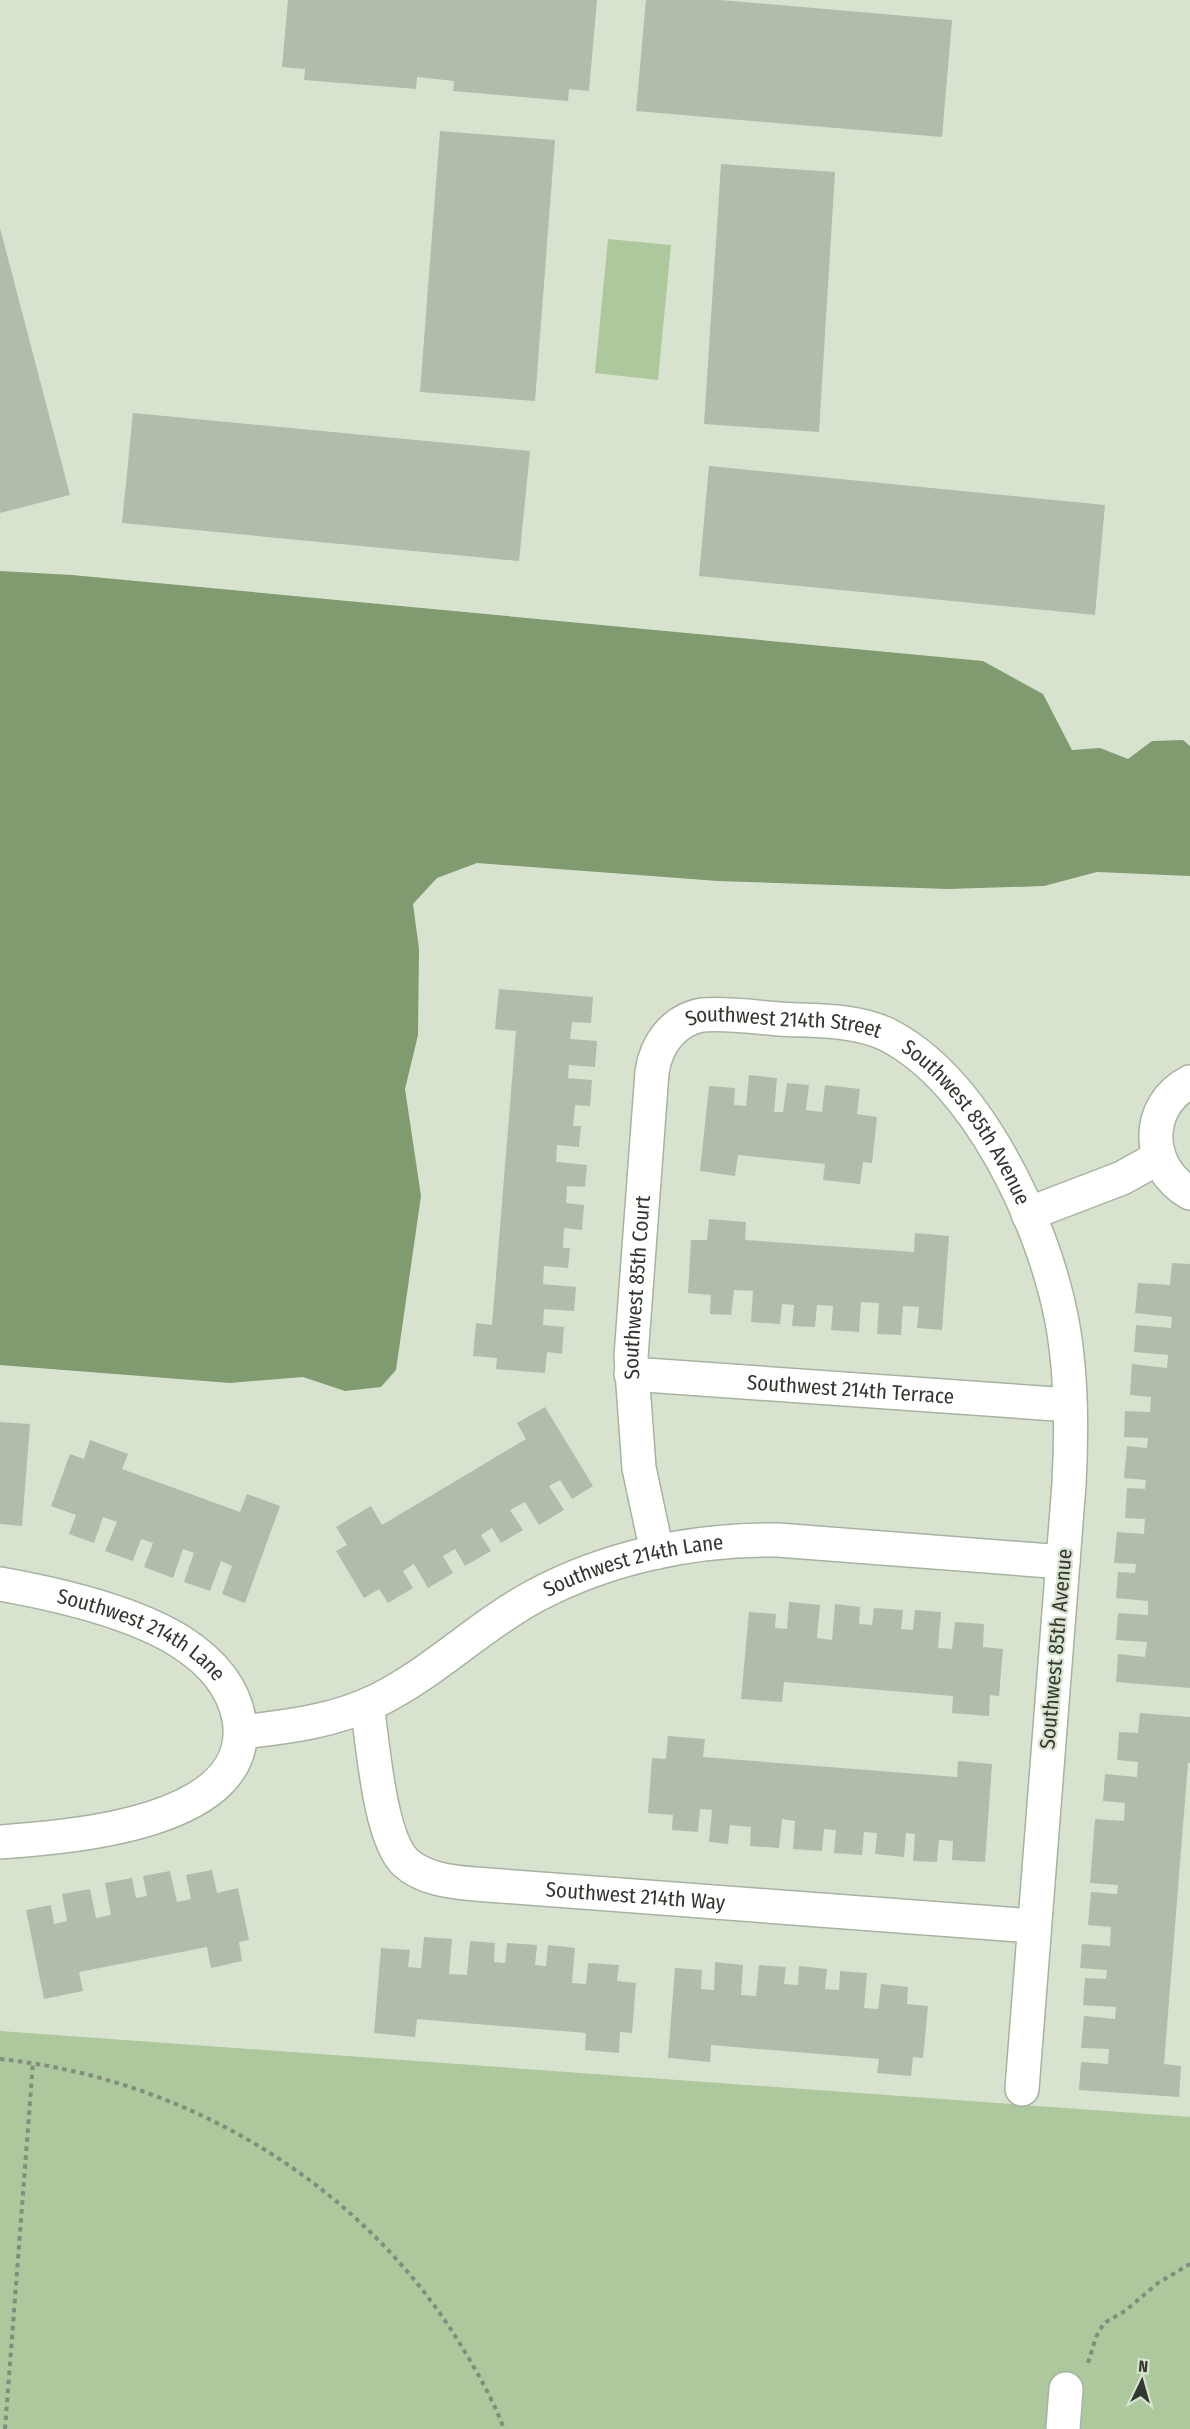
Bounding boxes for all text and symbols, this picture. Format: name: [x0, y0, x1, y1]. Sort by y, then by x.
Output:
street label: Southwest 214th Street: [681, 1001, 886, 1044]
street label: Southwest 85th Avenue: [897, 1034, 1036, 1209]
street label: Southwest 85th Court: [618, 1194, 656, 1380]
street label: Southwest 214th Terrace: [746, 1369, 955, 1410]
street label: Southwest 214th Lane: [539, 1529, 725, 1603]
street label: Southwest 85th Avenue: [1034, 1548, 1078, 1750]
street label: Southwest 214th Lane: [55, 1583, 231, 1686]
street label: Southwest 214th Way: [545, 1876, 727, 1916]
north arrow: [1112, 2351, 1172, 2411]
text: N: [1138, 2357, 1149, 2376]

